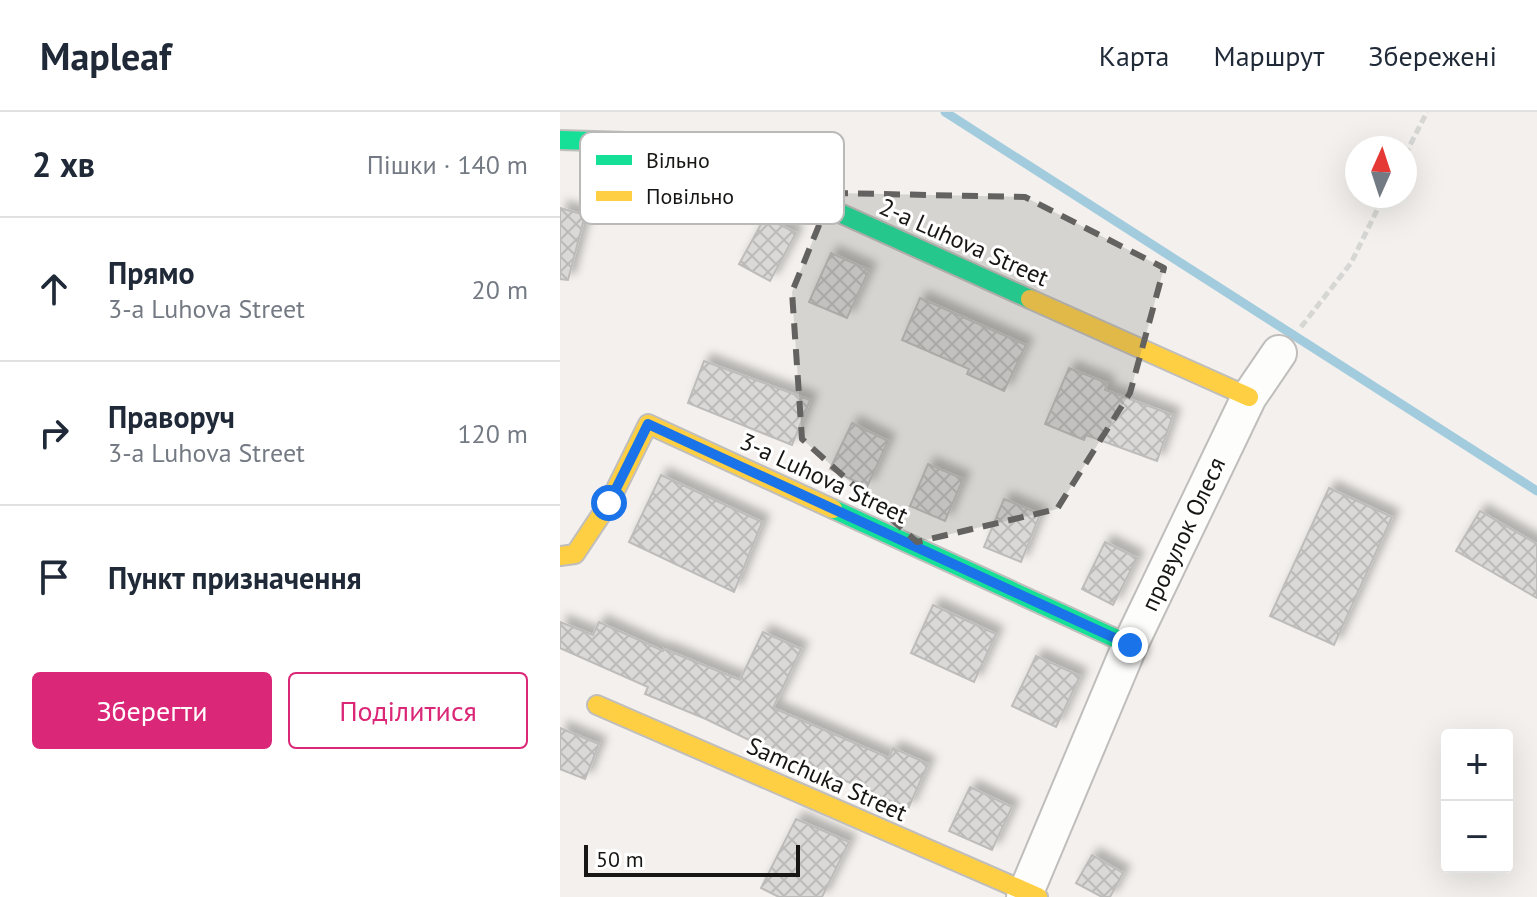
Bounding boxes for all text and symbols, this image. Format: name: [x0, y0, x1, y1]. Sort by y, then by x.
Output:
text: Mapleaf: [40, 31, 171, 80]
text: Карта: [1099, 37, 1170, 74]
text: Маршрут: [1214, 37, 1324, 74]
text: Збережені: [1368, 37, 1497, 74]
legend: [580, 132, 844, 224]
north arrow: [1345, 136, 1417, 208]
text: 2 хв: [32, 142, 95, 186]
text: Вільно: [646, 146, 710, 174]
text: Пішки · 140 m: [367, 148, 528, 181]
text: Повільно: [646, 182, 734, 210]
street label: 2-a Luhova Street: [875, 191, 1053, 293]
text: Прямо: [108, 253, 195, 292]
icon: ahead: [32, 267, 76, 311]
text: 20 m: [472, 273, 528, 306]
text: 3-a Luhova Street: [108, 292, 305, 325]
text: Праворуч: [108, 397, 235, 436]
icon: right: [32, 411, 76, 455]
text: 120 m: [457, 417, 528, 450]
street label: 3-a Luhova Street: [735, 426, 913, 530]
text: 3-a Luhova Street: [108, 436, 305, 469]
street label: провулок Олеся: [1134, 452, 1232, 616]
route start: [591, 485, 627, 521]
icon: arrive: [32, 555, 76, 599]
text: Пункт призначення: [108, 558, 362, 597]
route end: [1112, 627, 1148, 663]
button: Зберегти: [32, 672, 272, 749]
button: Поділитися: [288, 672, 528, 749]
map controls: [1441, 729, 1513, 873]
button: +: [1441, 729, 1513, 801]
street label: Samchuka Street: [742, 730, 912, 828]
button: −: [1441, 801, 1513, 873]
scale bar: [584, 841, 800, 877]
text: 50 m: [596, 845, 644, 873]

